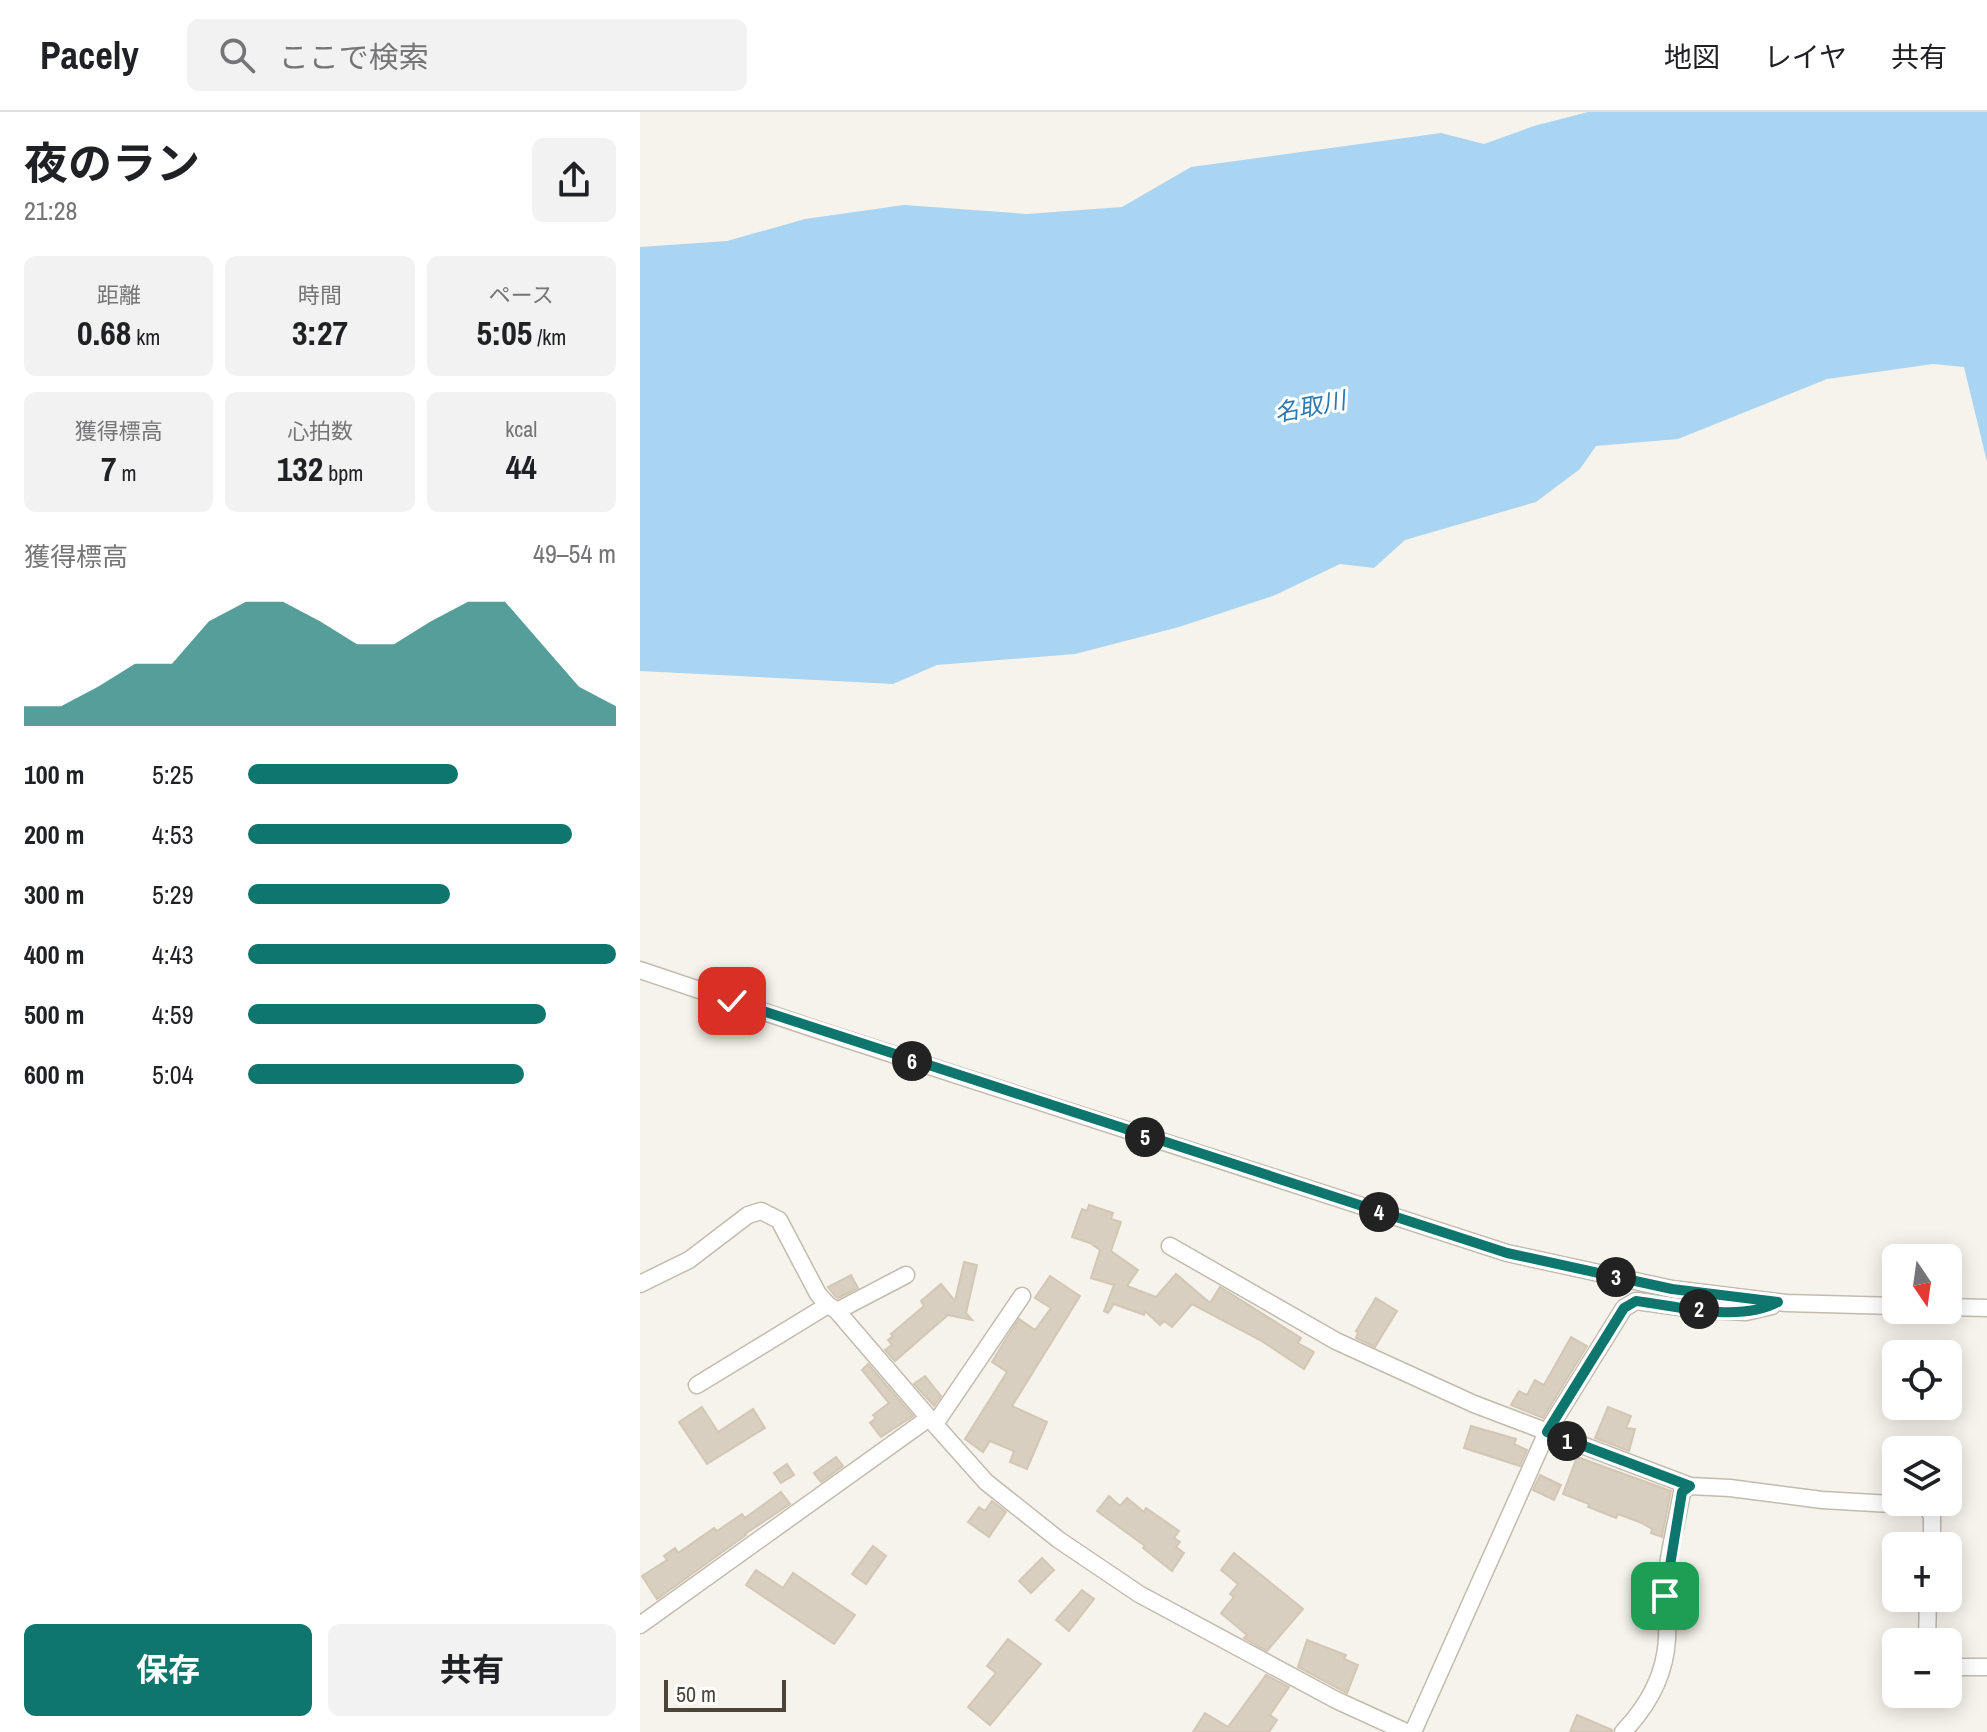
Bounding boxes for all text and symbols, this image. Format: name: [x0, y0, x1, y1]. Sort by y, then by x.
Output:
search box: [187, 19, 747, 91]
text: Pacely: [40, 30, 139, 81]
icon: search: [215, 33, 259, 77]
text: ここで検索: [279, 37, 429, 77]
text: 地図: [1664, 38, 1720, 76]
text: レイヤ: [1764, 38, 1847, 76]
text: 共有: [1891, 38, 1947, 76]
text: 夜のラン: [24, 133, 200, 193]
button: share: [532, 138, 616, 222]
text: 21:28: [24, 193, 77, 228]
text: 距離: [97, 280, 141, 310]
text: 時間: [298, 280, 342, 310]
text: ペース: [489, 280, 554, 310]
text: 0.68: [77, 310, 131, 356]
text: 3:27: [292, 310, 348, 356]
text: 5:05: [476, 310, 532, 356]
text: km: [131, 322, 160, 352]
text: /km: [532, 322, 566, 352]
water label: 名取川: [1271, 383, 1351, 429]
text: kcal: [505, 414, 537, 444]
text: 獲得標高: [75, 416, 163, 446]
text: 心拍数: [287, 416, 353, 446]
text: 44: [506, 444, 537, 490]
text: 7: [101, 446, 116, 492]
text: 132: [277, 446, 323, 492]
text: m: [116, 458, 136, 488]
text: bpm: [323, 458, 363, 488]
text: 49–54 m: [533, 536, 616, 571]
text: 獲得標高: [24, 539, 128, 574]
text: 100 m: [24, 757, 84, 792]
text: 5:25: [152, 757, 194, 792]
text: 200 m: [24, 817, 84, 852]
text: 4:53: [152, 817, 194, 852]
text: 300 m: [24, 877, 84, 912]
text: 5:29: [152, 877, 194, 912]
text: 400 m: [24, 937, 84, 972]
text: 4:43: [152, 937, 194, 972]
pin: [698, 967, 766, 1035]
icon: check: [710, 979, 754, 1023]
text: 500 m: [24, 997, 84, 1032]
text: 4:59: [152, 997, 194, 1032]
pin: 6: [892, 1041, 932, 1081]
text: 6: [907, 1046, 917, 1076]
text: 600 m: [24, 1057, 84, 1092]
text: 5:04: [152, 1057, 194, 1092]
pin: 5: [1125, 1117, 1165, 1157]
text: 5: [1140, 1122, 1150, 1152]
pin: 4: [1359, 1192, 1399, 1232]
text: 4: [1374, 1197, 1384, 1227]
north arrow: [1882, 1244, 1962, 1324]
map controls: [1882, 1244, 1962, 1708]
pin: 3: [1596, 1257, 1636, 1297]
text: 3: [1611, 1262, 1621, 1292]
pin: 2: [1679, 1289, 1719, 1329]
text: 2: [1694, 1294, 1704, 1324]
button: locate: [1882, 1340, 1962, 1420]
pin: 1: [1547, 1421, 1587, 1461]
text: 1: [1562, 1426, 1572, 1456]
button: layers: [1882, 1436, 1962, 1516]
button: +: [1882, 1532, 1962, 1612]
pin: [1631, 1562, 1699, 1630]
icon: arrive: [1643, 1574, 1687, 1618]
button: 保存: [24, 1624, 312, 1716]
button: 共有: [328, 1624, 616, 1716]
button: −: [1882, 1628, 1962, 1708]
scale bar: [664, 1676, 786, 1712]
text: 50 m: [676, 1679, 716, 1709]

